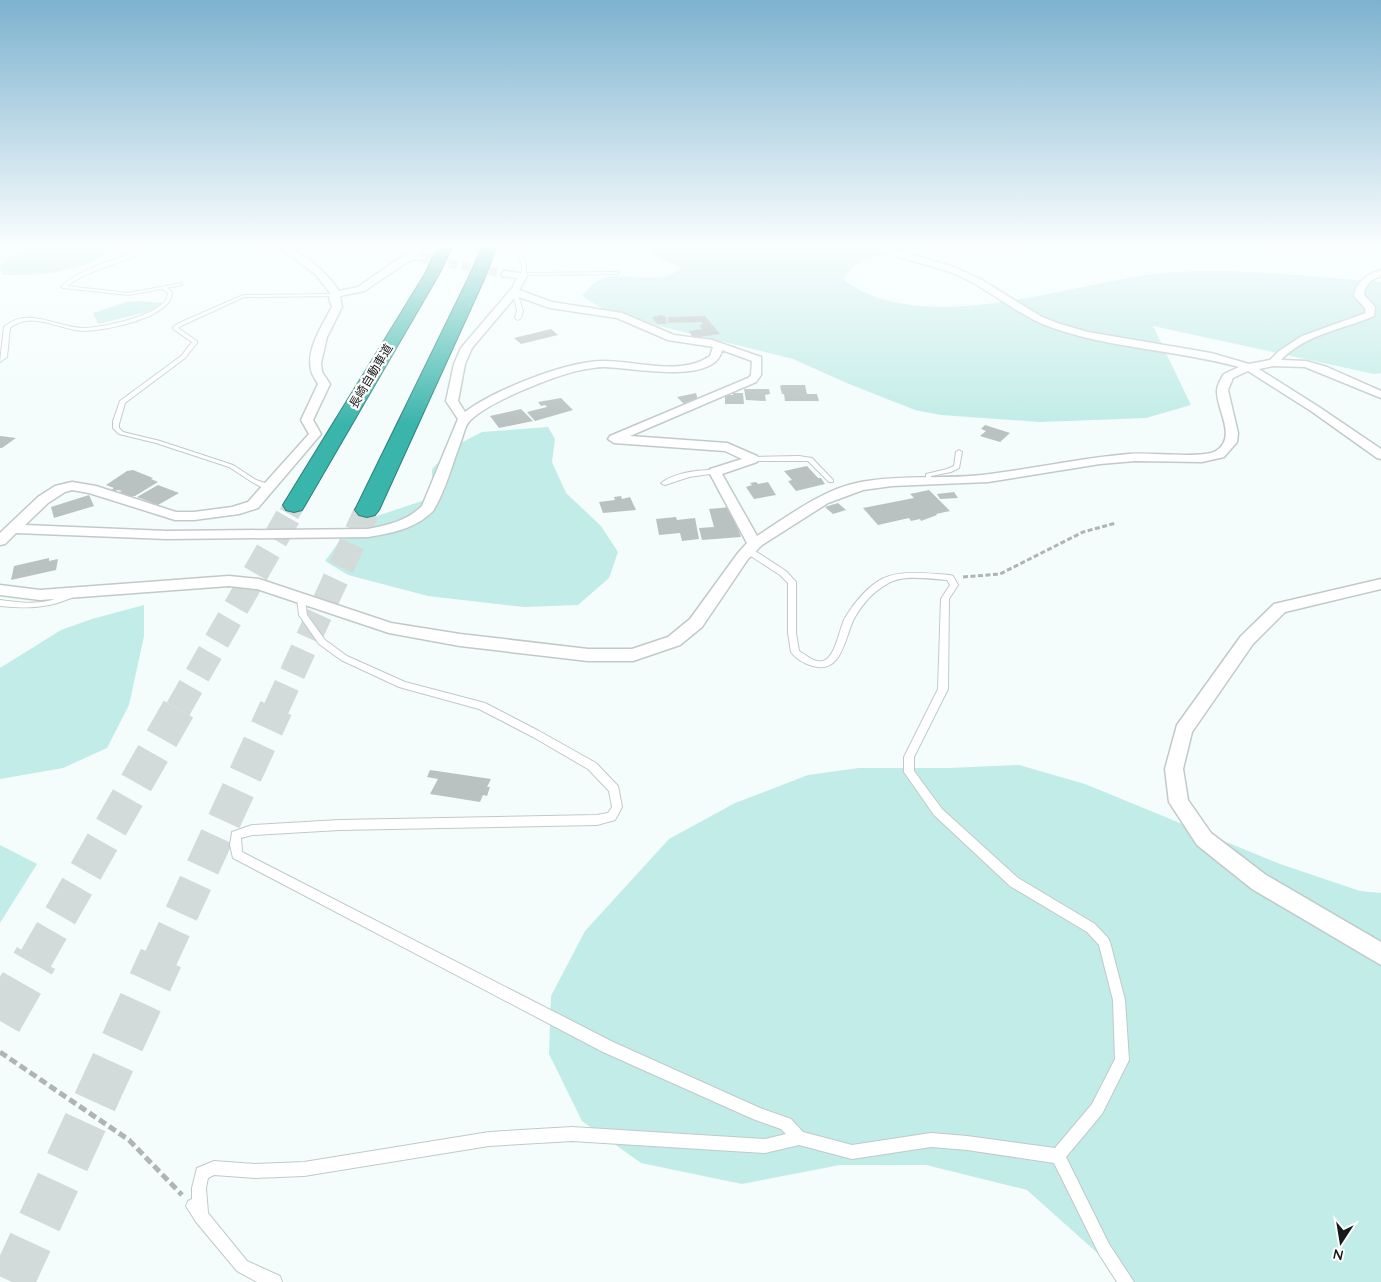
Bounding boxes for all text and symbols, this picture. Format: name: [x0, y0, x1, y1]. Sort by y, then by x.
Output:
street label: 長崎自動車道: [346, 341, 396, 410]
north arrow: [1316, 1217, 1366, 1267]
text: N: [1331, 1245, 1345, 1265]

